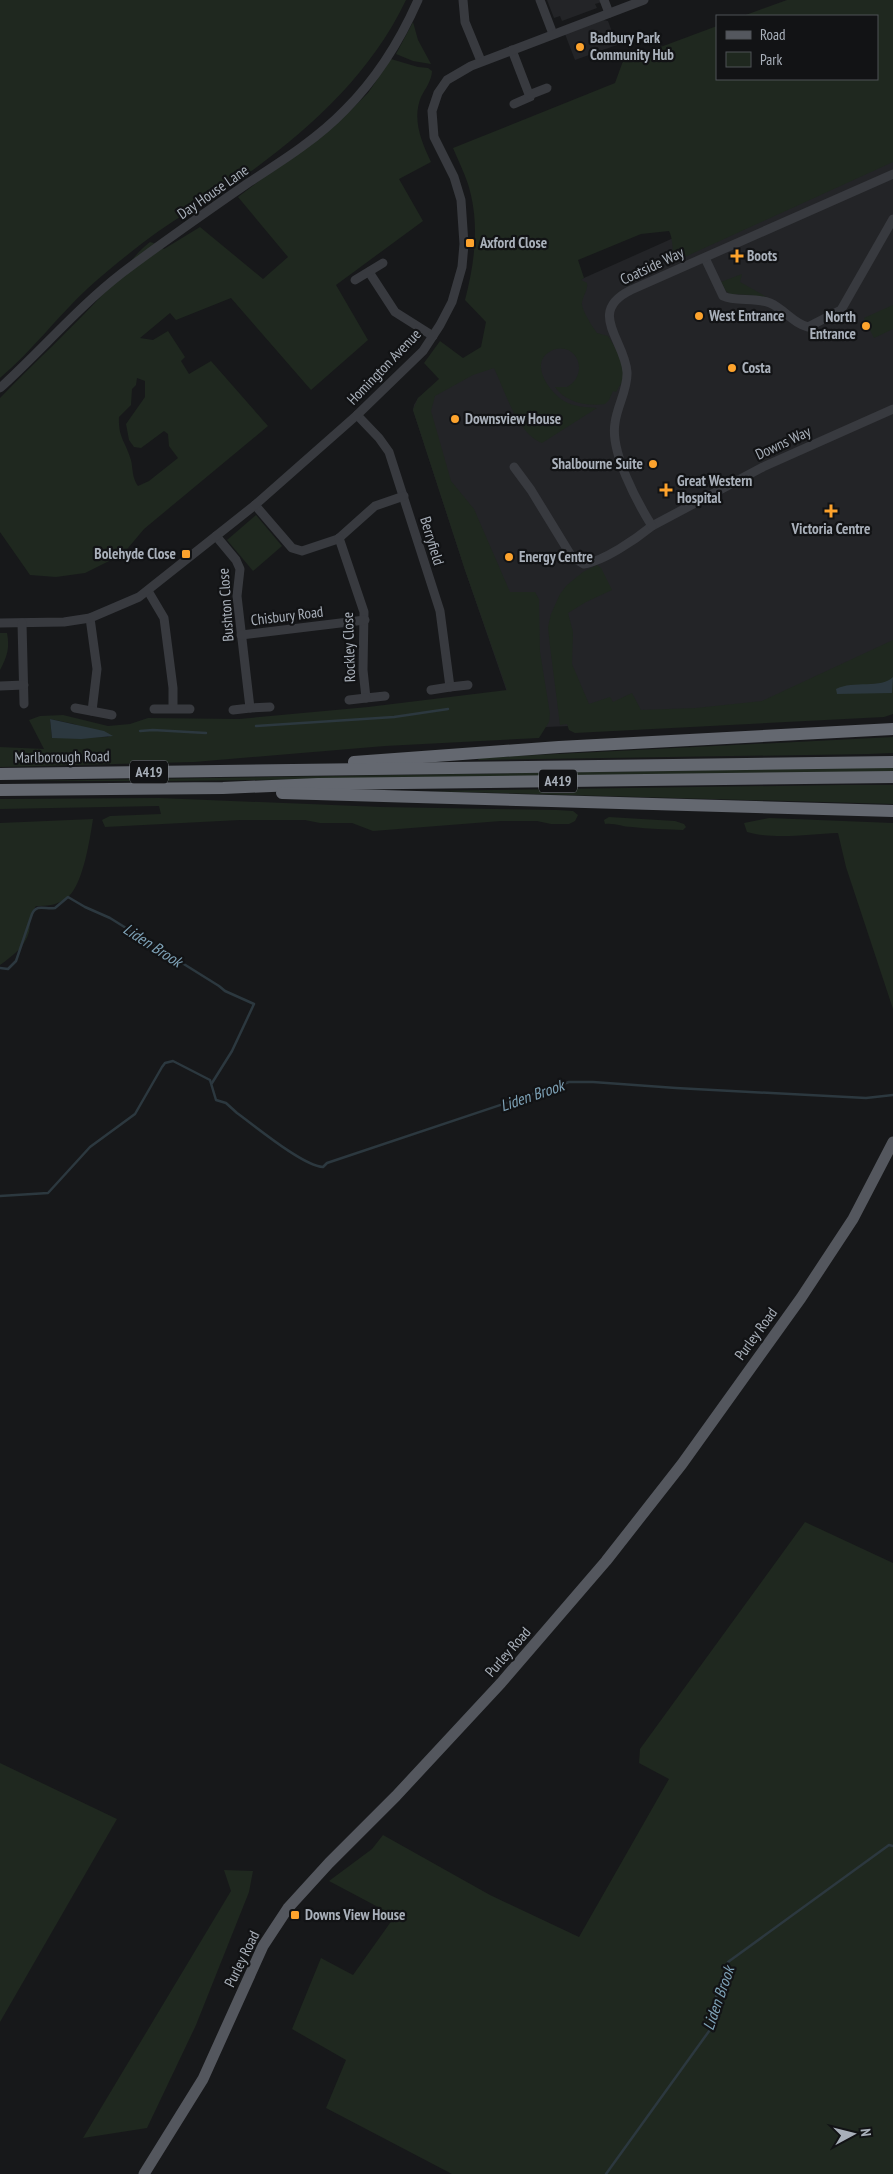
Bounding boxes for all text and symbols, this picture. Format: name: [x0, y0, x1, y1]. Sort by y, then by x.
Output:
legend: [716, 15, 878, 80]
text: Road: [760, 25, 786, 44]
place label: Badbury Park Community Hub: [590, 28, 674, 64]
marker: Badbury Park Community Hub: [574, 41, 586, 53]
text: Park: [760, 50, 782, 69]
street label: Day House Lane: [173, 160, 252, 223]
place label: Axford Close: [479, 233, 547, 252]
marker: Axford Close: [464, 237, 476, 249]
street label: Coatside Way: [617, 242, 687, 289]
place label: Boots: [747, 246, 777, 265]
marker: Boots: [731, 250, 743, 262]
place label: West Entrance: [708, 306, 785, 325]
place label: North Entrance: [810, 307, 856, 343]
marker: West Entrance: [693, 310, 705, 322]
marker: North Entrance: [860, 320, 872, 332]
street label: Homington Avenue: [343, 325, 425, 409]
place label: Costa: [742, 358, 771, 377]
marker: Costa: [726, 362, 738, 374]
place label: Downsview House: [465, 409, 561, 428]
marker: Downsview House: [449, 413, 461, 425]
street label: Downs Way: [752, 421, 814, 464]
place label: Shalbourne Suite: [552, 454, 643, 473]
marker: Shalbourne Suite: [647, 458, 659, 470]
place label: Great Western Hospital: [677, 471, 753, 507]
marker: Great Western Hospital: [659, 483, 673, 497]
marker: Victoria Centre: [824, 504, 838, 518]
street label: Berryfield: [416, 514, 449, 567]
place label: Victoria Centre: [791, 519, 870, 538]
place label: Bolehyde Close: [94, 544, 176, 563]
place label: Energy Centre: [519, 547, 593, 566]
marker: Bolehyde Close: [180, 548, 192, 560]
marker: Energy Centre: [503, 551, 515, 563]
street label: Bushton Close: [213, 568, 238, 642]
street label: Chisbury Road: [250, 602, 324, 629]
street label: Rockley Close: [338, 612, 359, 682]
street label: Marlborough Road: [14, 746, 110, 767]
road number: A419: [130, 760, 168, 784]
road number: A419: [539, 769, 577, 792]
water label: Liden Brook: [120, 919, 188, 972]
water label: Liden Brook: [498, 1074, 568, 1115]
street label: Purley Road: [730, 1304, 781, 1364]
street label: Purley Road: [481, 1623, 535, 1681]
place label: Downs View House: [305, 1905, 405, 1924]
marker: Downs View House: [289, 1909, 301, 1921]
street label: Purley Road: [220, 1927, 263, 1990]
water label: Liden Brook: [698, 1962, 739, 2032]
north arrow: [828, 2109, 878, 2159]
text: N: [857, 2128, 875, 2137]

